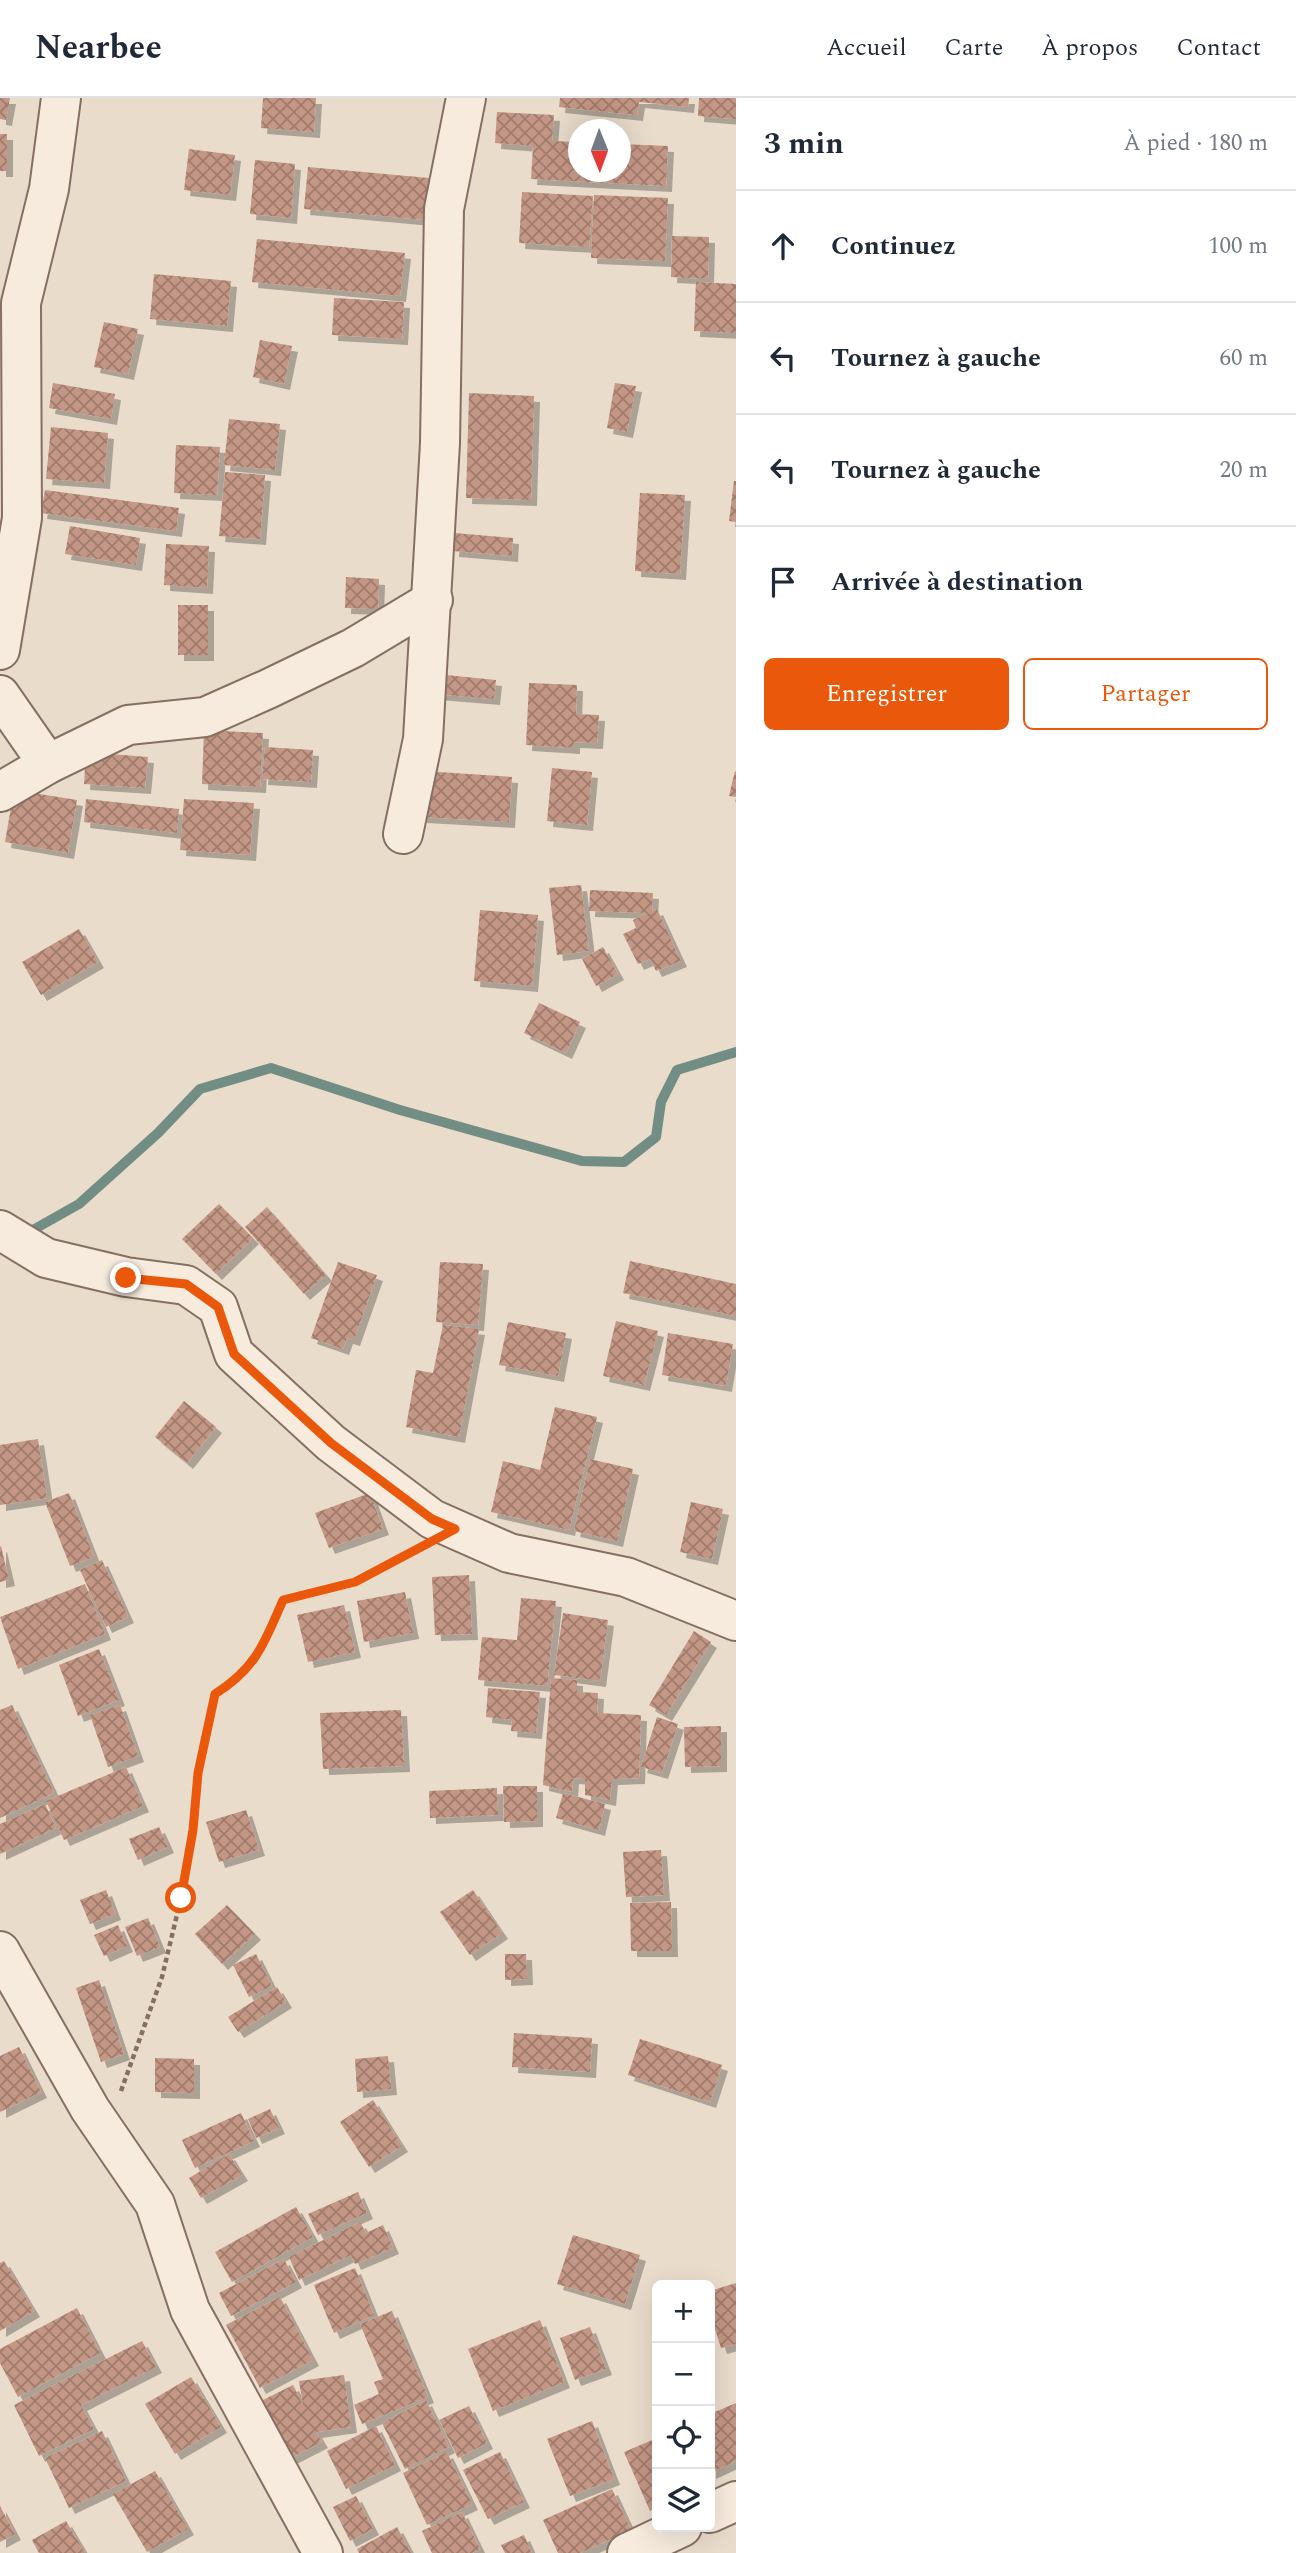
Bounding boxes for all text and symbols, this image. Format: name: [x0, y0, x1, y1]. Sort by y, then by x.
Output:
text: Nearbee: [35, 23, 162, 73]
text: Accueil: [826, 30, 906, 66]
text: Carte: [944, 30, 1003, 66]
text: À propos: [1041, 30, 1138, 66]
text: Contact: [1176, 30, 1261, 66]
north arrow: [568, 119, 631, 182]
text: 3 min: [764, 121, 844, 167]
text: À pied · 180 m: [1123, 126, 1268, 161]
text: Continuez: [831, 226, 956, 266]
icon: ahead: [764, 227, 802, 265]
text: 100 m: [1208, 229, 1268, 264]
text: Tournez à gauche: [831, 338, 1041, 378]
icon: left: [764, 339, 802, 377]
text: 60 m: [1219, 341, 1268, 376]
text: Tournez à gauche: [831, 450, 1041, 490]
icon: left: [764, 451, 802, 489]
text: 20 m: [1219, 453, 1268, 488]
text: Arrivée à destination: [831, 562, 1083, 602]
icon: arrive: [764, 563, 802, 601]
button: Enregistrer: [764, 658, 1009, 730]
button: Partager: [1023, 658, 1268, 730]
route end: [110, 1262, 141, 1293]
route start: [165, 1882, 196, 1913]
map controls: [652, 2280, 715, 2532]
button: +: [652, 2280, 715, 2343]
button: −: [652, 2343, 715, 2406]
button: locate: [652, 2406, 715, 2469]
button: layers: [652, 2469, 715, 2532]

